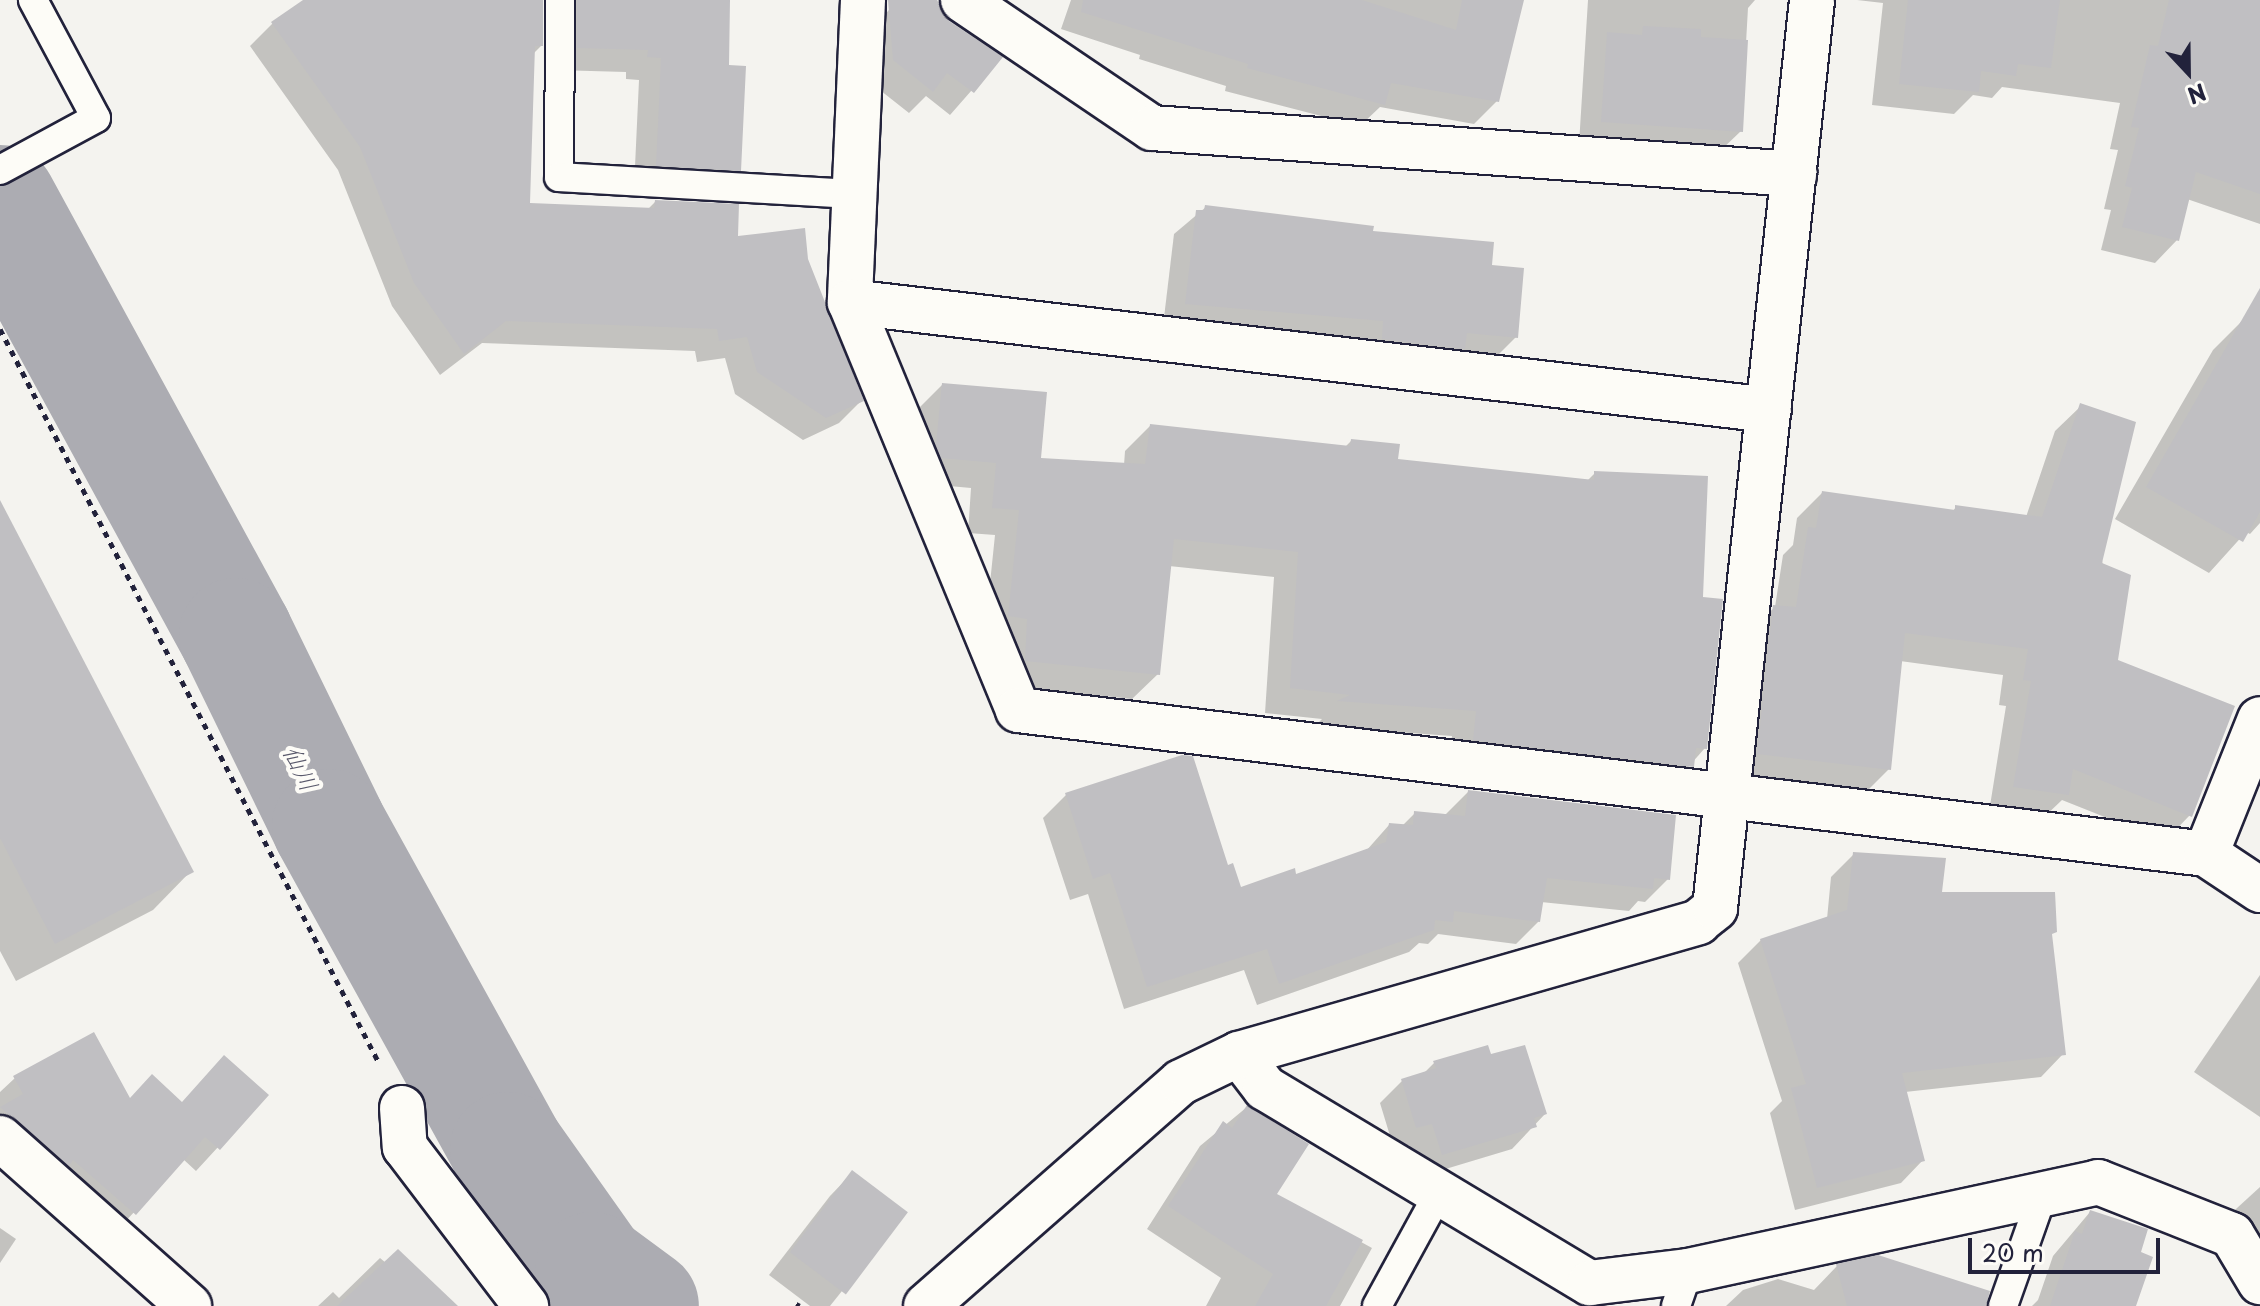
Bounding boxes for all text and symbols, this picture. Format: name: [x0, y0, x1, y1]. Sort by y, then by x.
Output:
north arrow: [2148, 32, 2228, 112]
text: N: [2183, 76, 2211, 113]
water label: 仙川: [278, 740, 324, 796]
scale bar: [1972, 1222, 2164, 1272]
text: 20 m: [1982, 1234, 2044, 1270]

